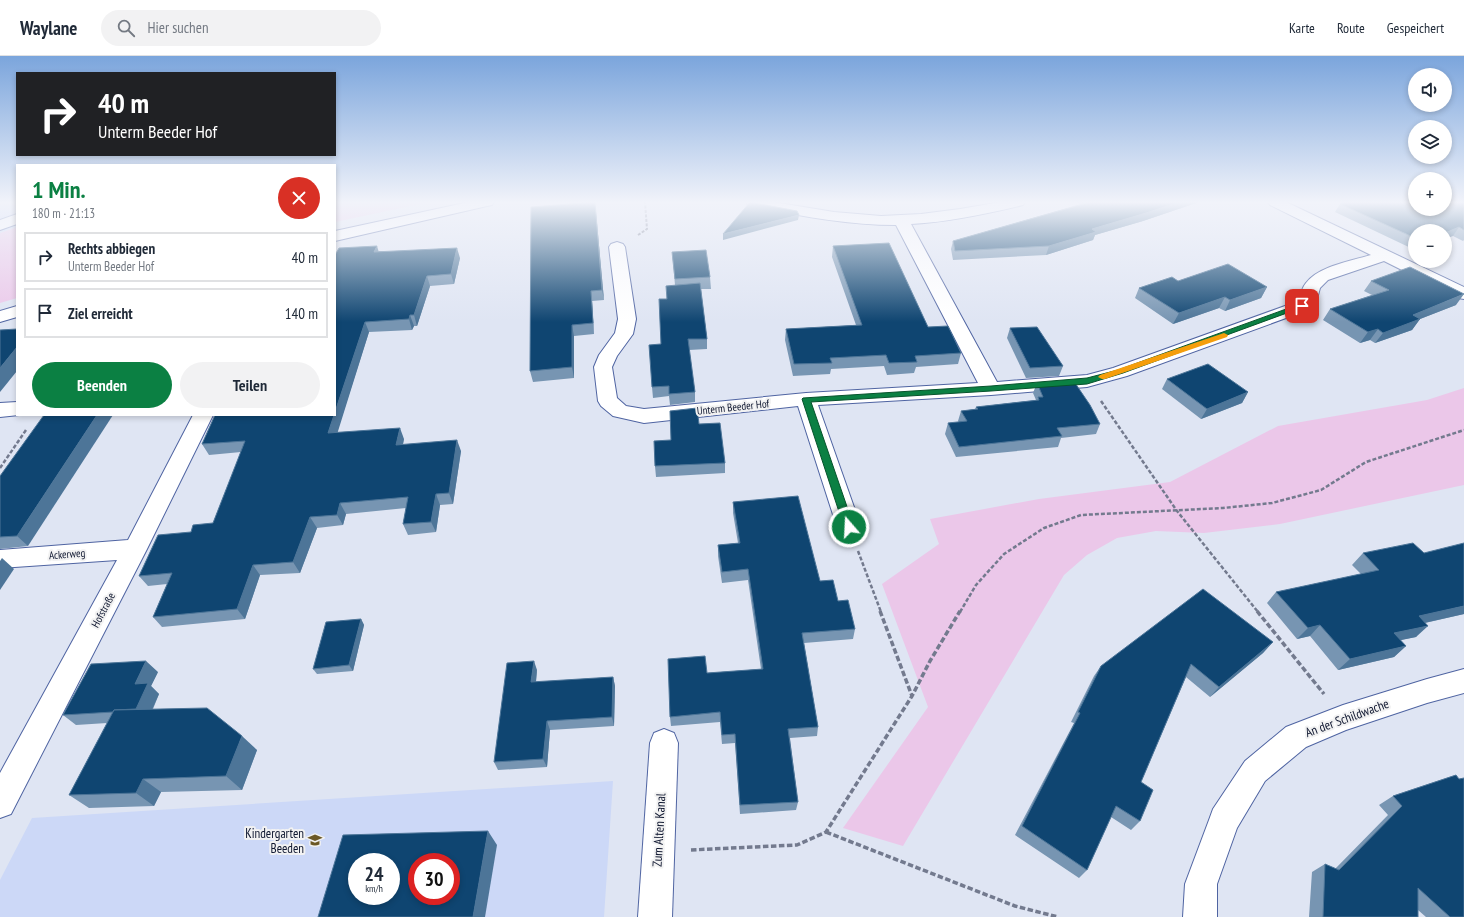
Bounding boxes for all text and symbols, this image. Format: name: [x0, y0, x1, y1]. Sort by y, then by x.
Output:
search box: [101, 10, 381, 46]
text: Waylane: [20, 16, 77, 40]
icon: search: [115, 17, 137, 39]
text: Hier suchen: [147, 18, 209, 37]
text: Karte: [1289, 19, 1315, 37]
text: Route: [1337, 19, 1365, 37]
text: Gespeichert: [1387, 19, 1444, 37]
map controls: [1408, 68, 1452, 268]
button: sound: [1408, 68, 1452, 112]
text: 40 m: [98, 84, 149, 121]
icon: right: [32, 88, 84, 140]
text: Unterm Beeder Hof: [98, 120, 217, 143]
button: layers: [1408, 120, 1452, 164]
button: +: [1408, 172, 1452, 216]
text: 1 Min.: [32, 174, 86, 205]
button: close: [278, 177, 320, 219]
text: 180 m · 21:13: [32, 205, 95, 222]
button: −: [1408, 224, 1452, 268]
text: Rechts abbiegen: [68, 239, 155, 258]
icon: right: [34, 246, 56, 268]
text: 40 m: [292, 248, 318, 267]
text: Unterm Beeder Hof: [68, 258, 154, 275]
pin: [1285, 289, 1319, 323]
icon: arrive: [1291, 295, 1313, 317]
icon: arrive: [34, 302, 56, 324]
text: Ziel erreicht: [68, 304, 133, 323]
text: 140 m: [285, 304, 318, 323]
button: Beenden: [32, 362, 172, 408]
button: Teilen: [180, 362, 320, 408]
street label: Unterm Beeder Hof: [696, 396, 771, 418]
position arrow: [828, 506, 870, 548]
street label: Ackerweg: [48, 546, 86, 562]
street label: Hofstraße: [88, 590, 118, 630]
street label: An der Schildwache: [1303, 695, 1391, 741]
street label: Zum Alten Kanal: [649, 793, 669, 867]
place label: Kindergarten Beeden: [245, 825, 304, 857]
school or university icon: Kindergarten Beeden: [307, 832, 323, 848]
speed limit sign: 30: [408, 853, 460, 905]
text: 24: [364, 861, 384, 887]
text: km/h: [365, 882, 383, 895]

